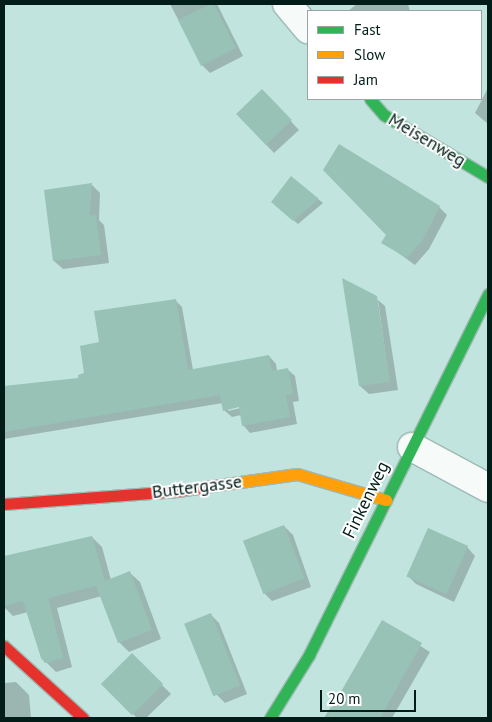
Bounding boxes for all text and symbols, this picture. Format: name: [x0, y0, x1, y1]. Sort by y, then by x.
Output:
legend: [307, 10, 482, 100]
text: Fast: [354, 20, 381, 39]
text: Slow: [354, 45, 385, 64]
text: Jam: [354, 70, 378, 89]
street label: Meisenweg: [384, 108, 470, 172]
street label: Finkenweg: [338, 458, 394, 542]
street label: Buttergasse: [151, 471, 243, 503]
scale bar: [322, 680, 418, 712]
text: 20 m: [328, 689, 361, 708]

